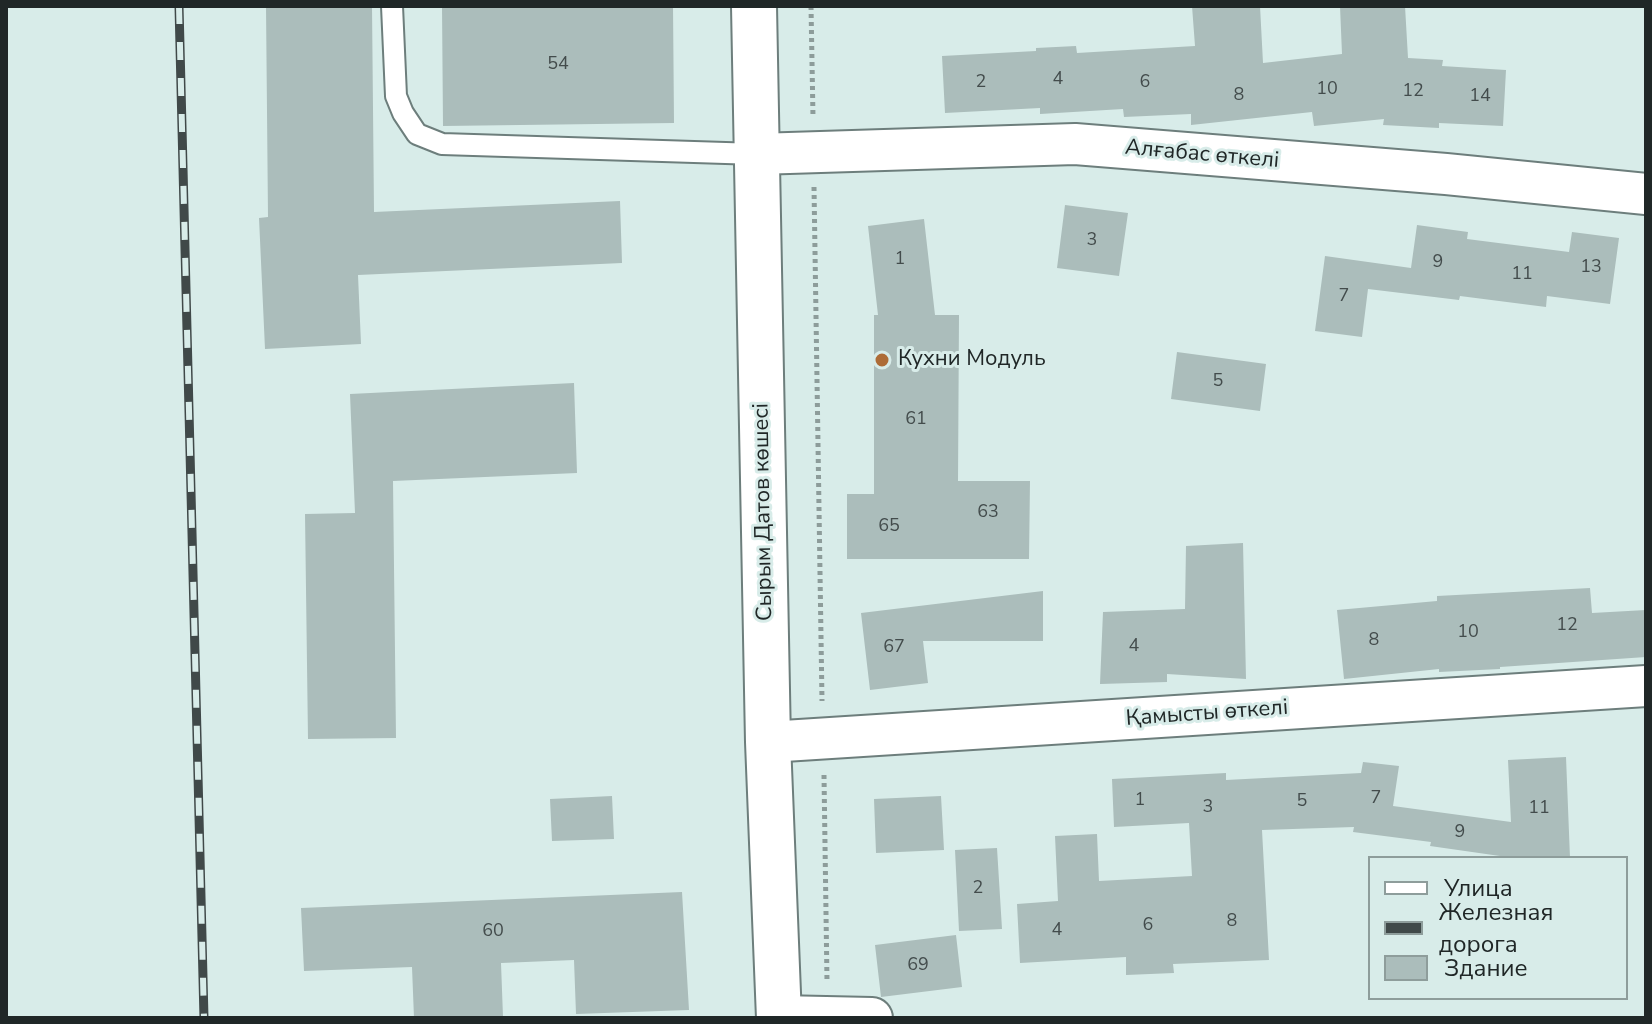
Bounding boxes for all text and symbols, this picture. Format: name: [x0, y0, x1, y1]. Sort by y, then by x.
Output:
house number: 54: [547, 54, 569, 76]
house number: 4: [1053, 69, 1063, 91]
house number: 2: [976, 72, 986, 94]
house number: 6: [1140, 72, 1150, 94]
house number: 10: [1316, 79, 1338, 101]
house number: 12: [1402, 81, 1424, 103]
house number: 8: [1234, 85, 1244, 107]
house number: 14: [1469, 86, 1491, 108]
street label: Алғабас өткелі: [1124, 135, 1280, 175]
house number: 3: [1087, 230, 1097, 252]
house number: 1: [895, 249, 905, 271]
house number: 9: [1433, 252, 1443, 274]
house number: 13: [1580, 257, 1602, 279]
house number: 11: [1511, 264, 1533, 286]
house number: 7: [1339, 286, 1349, 308]
place label: Кухни Модуль: [898, 347, 1046, 373]
marker: Кухни Модуль: [873, 351, 891, 369]
house number: 5: [1213, 371, 1223, 393]
street label: Сырым Датов көшесі: [749, 403, 779, 621]
house number: 61: [905, 409, 927, 431]
house number: 63: [977, 502, 999, 524]
house number: 65: [878, 516, 900, 538]
house number: 12: [1556, 615, 1578, 637]
house number: 10: [1457, 622, 1479, 644]
house number: 8: [1369, 630, 1379, 652]
house number: 4: [1129, 636, 1139, 658]
house number: 67: [883, 637, 905, 659]
street label: Қамысты өткелі: [1125, 695, 1289, 733]
house number: 7: [1371, 788, 1381, 810]
house number: 1: [1135, 790, 1145, 812]
house number: 5: [1297, 791, 1307, 813]
house number: 3: [1203, 797, 1213, 819]
house number: 11: [1528, 798, 1550, 820]
house number: 9: [1455, 822, 1465, 844]
legend: [1368, 856, 1628, 1000]
text: Улица: [1444, 872, 1513, 904]
house number: 2: [973, 878, 983, 900]
text: Железная дорога: [1439, 896, 1553, 960]
house number: 8: [1227, 911, 1237, 933]
house number: 6: [1143, 915, 1153, 937]
house number: 4: [1052, 920, 1062, 942]
house number: 60: [482, 921, 504, 943]
text: Здание: [1444, 952, 1528, 984]
house number: 69: [907, 955, 929, 977]

